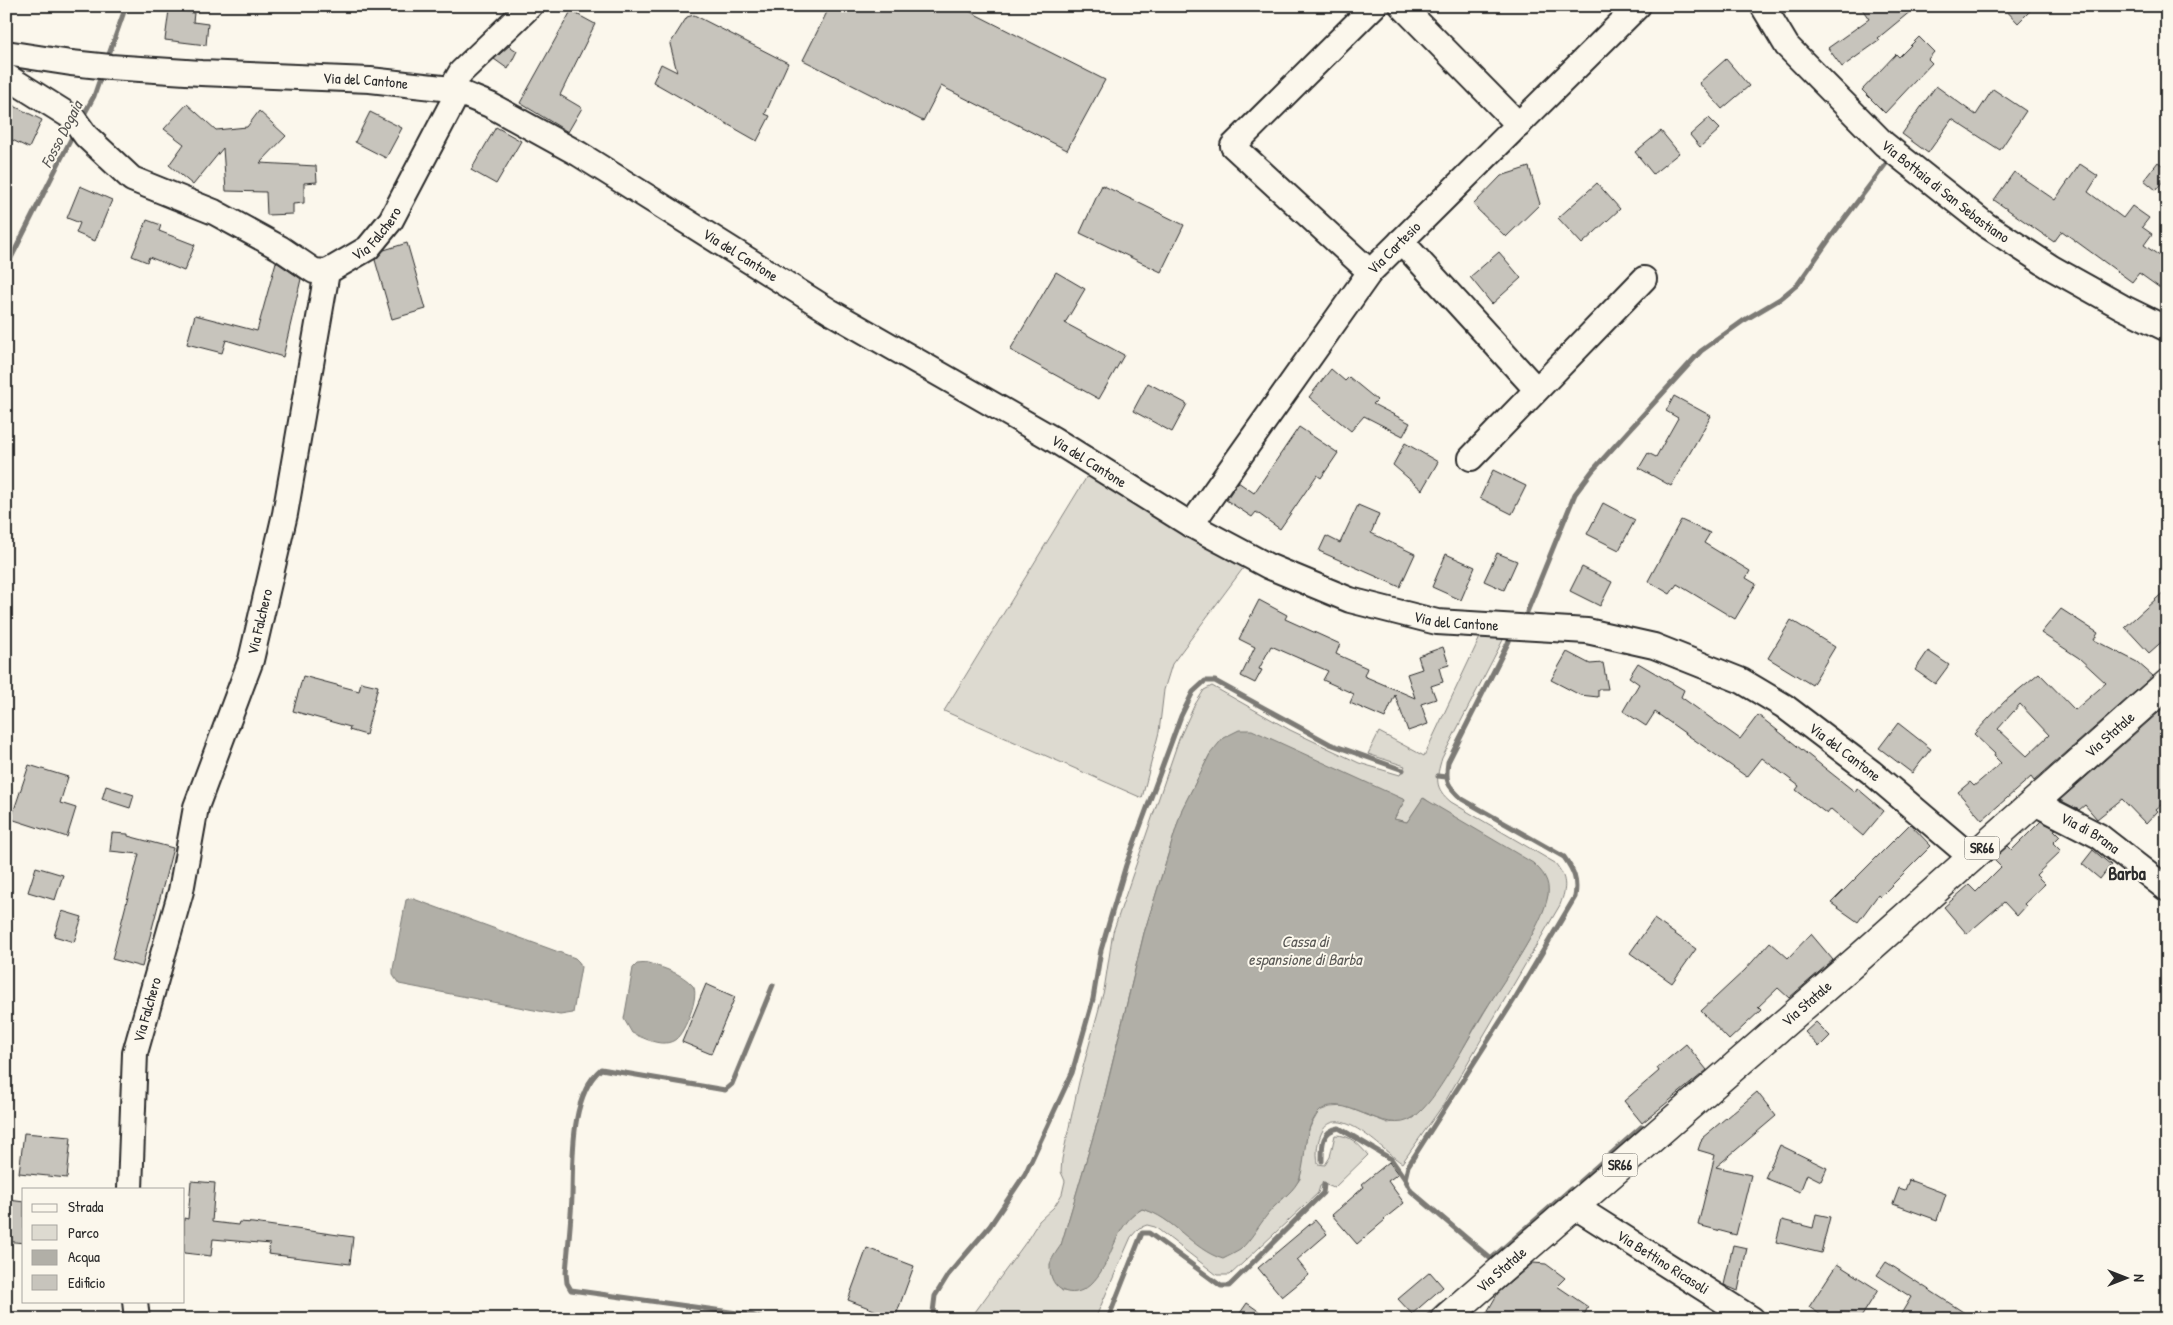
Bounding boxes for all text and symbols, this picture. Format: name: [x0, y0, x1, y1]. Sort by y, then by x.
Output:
street label: Via del Cantone: [323, 67, 409, 94]
water label: Fosso Dogaia: [35, 95, 88, 171]
street label: Via Bottaia di San Sebastiano: [1877, 135, 2014, 248]
street label: Via Falchero: [348, 203, 406, 265]
street label: Via Cartesio: [1363, 216, 1425, 279]
street label: Via del Cantone: [699, 223, 782, 286]
street label: Via del Cantone: [1047, 429, 1131, 492]
street label: Via Falchero: [242, 587, 277, 657]
street label: Via del Cantone: [1411, 606, 1499, 636]
street label: Via Statale: [2080, 707, 2139, 762]
street label: Via del Cantone: [1805, 718, 1886, 786]
street label: Via di Brana: [2057, 807, 2125, 858]
road number: SR66: [1964, 836, 2000, 860]
district label: Barba: [2108, 861, 2147, 886]
water label: Cassa di espansione di Barba: [1248, 930, 1363, 970]
street label: Via Falchero: [128, 975, 166, 1045]
street label: Via Statale: [1777, 976, 1836, 1031]
road number: SR66: [1602, 1154, 1638, 1176]
legend: [22, 1188, 185, 1302]
text: Strada: [68, 1196, 104, 1217]
text: Parco: [68, 1222, 99, 1243]
street label: Via Bettino Ricasoli: [1613, 1225, 1713, 1299]
street label: Via Statale: [1472, 1242, 1531, 1297]
text: Acqua: [68, 1246, 100, 1267]
north arrow: [2100, 1252, 2150, 1302]
text: Edificio: [68, 1272, 105, 1293]
text: N: [2130, 1274, 2149, 1282]

